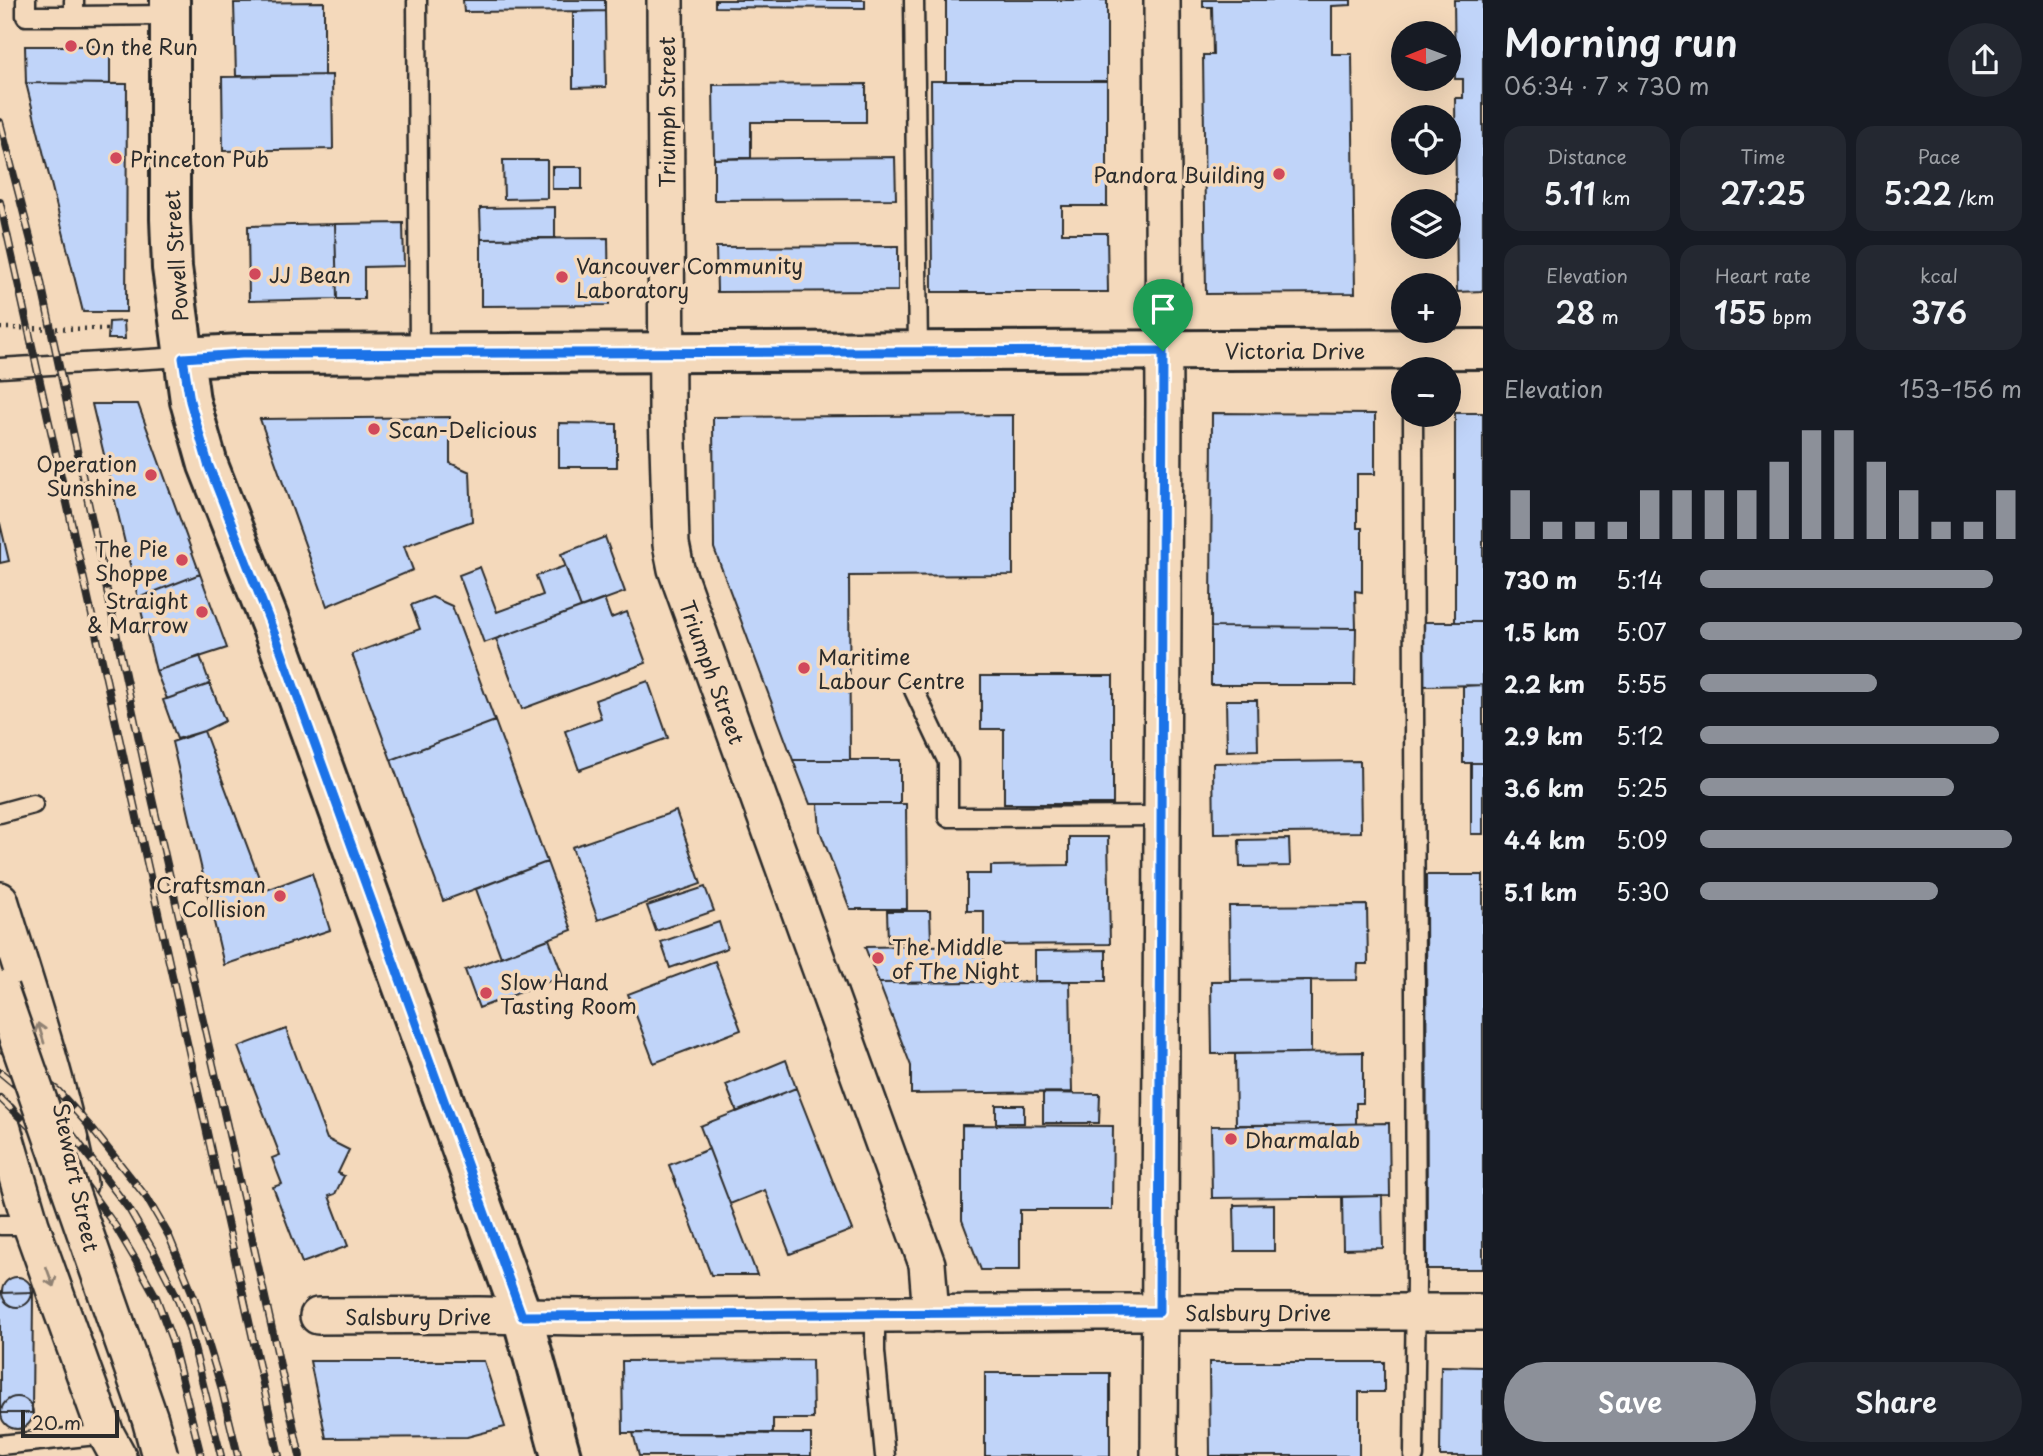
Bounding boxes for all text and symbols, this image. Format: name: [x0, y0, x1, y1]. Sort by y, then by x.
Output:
text: Morning run: [1504, 13, 1738, 70]
north arrow: [1391, 21, 1461, 91]
map controls: [1391, 21, 1461, 427]
button: share: [1948, 23, 2022, 97]
place label: On the Run: [85, 30, 198, 62]
street label: Triumph Street: [650, 36, 682, 188]
marker: On the Run: [63, 38, 79, 54]
text: 06:34 · 7 × 730 m: [1504, 68, 1709, 103]
button: locate: [1391, 105, 1461, 175]
place label: Princeton Pub: [130, 142, 269, 174]
text: Distance: [1547, 142, 1627, 170]
text: Time: [1741, 142, 1785, 170]
text: Pace: [1918, 142, 1960, 170]
marker: Princeton Pub: [108, 150, 124, 166]
place label: Pandora Building: [1093, 158, 1265, 190]
marker: Pandora Building: [1271, 166, 1287, 182]
text: 5.11: [1544, 170, 1596, 215]
text: 27:25: [1720, 170, 1806, 215]
text: 5:22: [1883, 170, 1952, 215]
text: km: [1596, 183, 1630, 211]
text: /km: [1952, 183, 1995, 211]
street label: Powell Street: [154, 189, 196, 323]
button: layers: [1391, 189, 1461, 259]
place label: Vancouver Community Laboratory: [576, 249, 803, 305]
place label: JJ Bean: [269, 258, 351, 290]
text: Elevation: [1546, 261, 1628, 289]
text: Heart rate: [1715, 261, 1811, 289]
text: kcal: [1920, 261, 1958, 289]
marker: JJ Bean: [247, 266, 263, 282]
marker: Vancouver Community Laboratory: [554, 269, 570, 285]
button: +: [1391, 273, 1461, 343]
pin: [1133, 279, 1193, 351]
text: 28: [1555, 289, 1595, 334]
text: 155: [1714, 289, 1766, 334]
text: 376: [1911, 289, 1967, 334]
icon: arrive: [1144, 290, 1182, 328]
text: m: [1595, 302, 1619, 330]
text: bpm: [1766, 302, 1812, 330]
street label: Victoria Drive: [1225, 334, 1365, 366]
button: −: [1391, 357, 1461, 427]
text: Elevation: [1504, 371, 1603, 406]
text: 153–156 m: [1900, 371, 2022, 406]
place label: Scan-Delicious: [388, 413, 537, 445]
marker: Scan-Delicious: [366, 421, 382, 437]
place label: Operation Sunshine: [36, 447, 137, 503]
marker: Operation Sunshine: [143, 467, 159, 483]
place label: The Pie Shoppe: [94, 532, 168, 588]
marker: The Pie Shoppe: [174, 552, 190, 568]
text: 730 m: [1504, 562, 1577, 597]
text: 5:14: [1616, 562, 1663, 597]
place label: Straight & Marrow: [87, 584, 188, 640]
street label: Triumph Street: [672, 595, 754, 749]
marker: Straight & Marrow: [194, 604, 210, 620]
text: 1.5 km: [1504, 614, 1580, 649]
text: 5:07: [1616, 614, 1667, 649]
place label: Maritime Labour Centre: [818, 640, 965, 696]
marker: Maritime Labour Centre: [796, 660, 812, 676]
text: 2.2 km: [1504, 666, 1585, 701]
text: 5:55: [1616, 666, 1667, 701]
text: 2.9 km: [1504, 718, 1583, 753]
text: 5:12: [1616, 718, 1664, 753]
text: 3.6 km: [1504, 770, 1584, 805]
text: 5:25: [1616, 770, 1668, 805]
text: 4.4 km: [1504, 822, 1585, 857]
text: 5:09: [1616, 822, 1668, 857]
place label: Craftsman Collision: [156, 868, 266, 924]
text: 5.1 km: [1504, 874, 1577, 909]
text: 5:30: [1616, 874, 1669, 909]
marker: Craftsman Collision: [272, 888, 288, 904]
place label: The Middle of The Night: [892, 930, 1019, 986]
marker: The Middle of The Night: [870, 950, 886, 966]
place label: Slow Hand Tasting Room: [500, 965, 637, 1021]
marker: Slow Hand Tasting Room: [478, 985, 494, 1001]
one-way arrow: [33, 1022, 46, 1044]
street label: Stewart Street: [46, 1100, 108, 1254]
place label: Dharmalab: [1245, 1123, 1360, 1155]
marker: Dharmalab: [1223, 1131, 1239, 1147]
one-way arrow: [44, 1266, 57, 1288]
street label: Salsbury Drive: [1185, 1296, 1331, 1328]
street label: Salsbury Drive: [345, 1300, 491, 1332]
button: Save: [1504, 1362, 1756, 1442]
button: Share: [1770, 1362, 2022, 1442]
scale bar: [21, 1407, 119, 1439]
text: 20 m: [32, 1408, 81, 1436]

